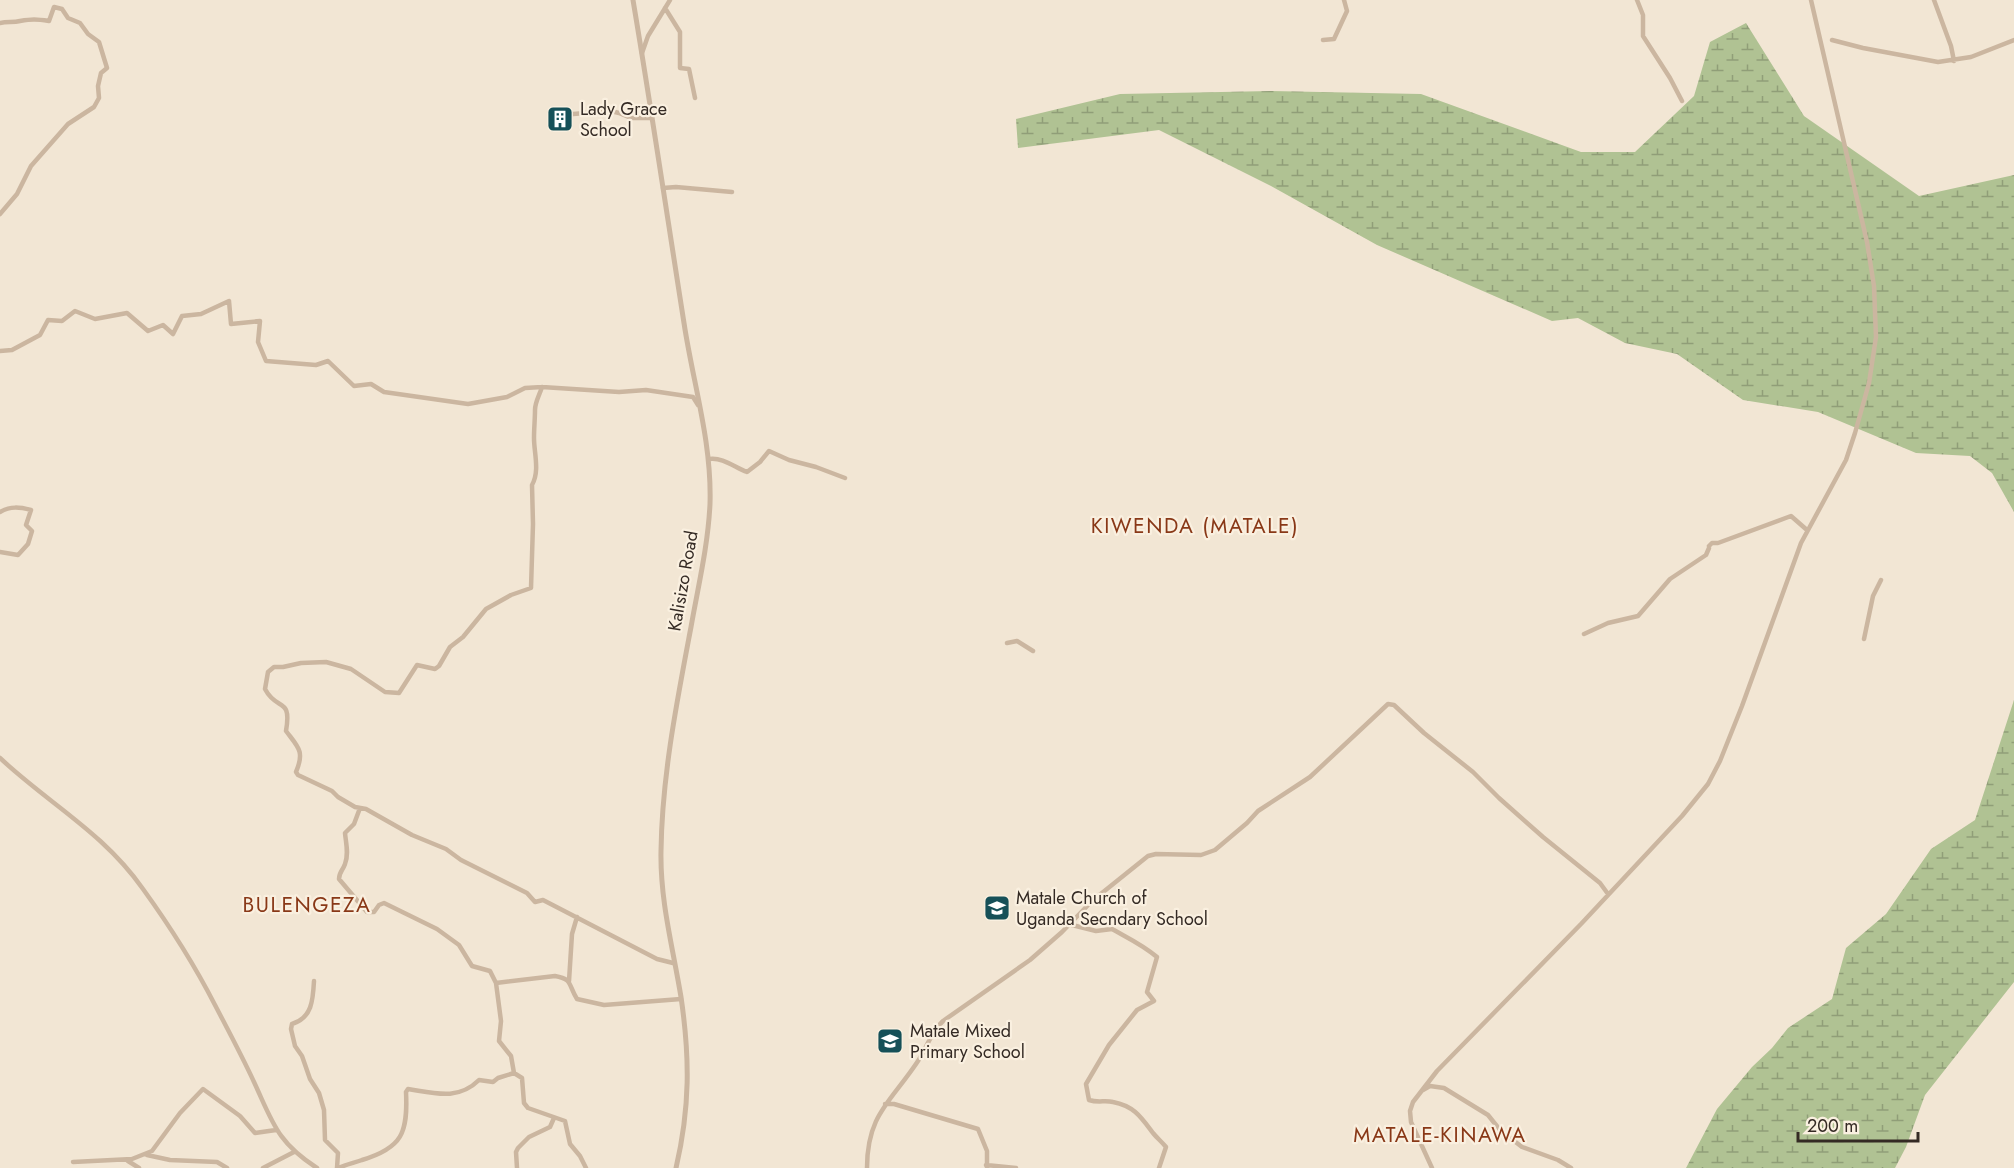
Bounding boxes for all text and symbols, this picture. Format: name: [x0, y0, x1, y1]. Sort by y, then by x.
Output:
place label: Lady Grace School: [580, 96, 667, 143]
building icon: Lady Grace School: [545, 104, 575, 134]
district label: KIWENDA (MATALE): [1091, 511, 1299, 541]
street label: Kalisizo Road: [661, 529, 705, 633]
place label: Matale Church of Uganda Secndary School: [1016, 885, 1208, 932]
district label: BULENGEZA: [243, 890, 371, 920]
school or university icon: Matale Church of Uganda Secndary School: [982, 893, 1012, 923]
place label: Matale Mixed Primary School: [910, 1018, 1025, 1065]
school or university icon: Matale Mixed Primary School: [875, 1026, 905, 1056]
scale bar: [1798, 1105, 1918, 1143]
text: 200 m: [1807, 1113, 1858, 1139]
district label: MATALE-KINAWA: [1353, 1120, 1527, 1150]

